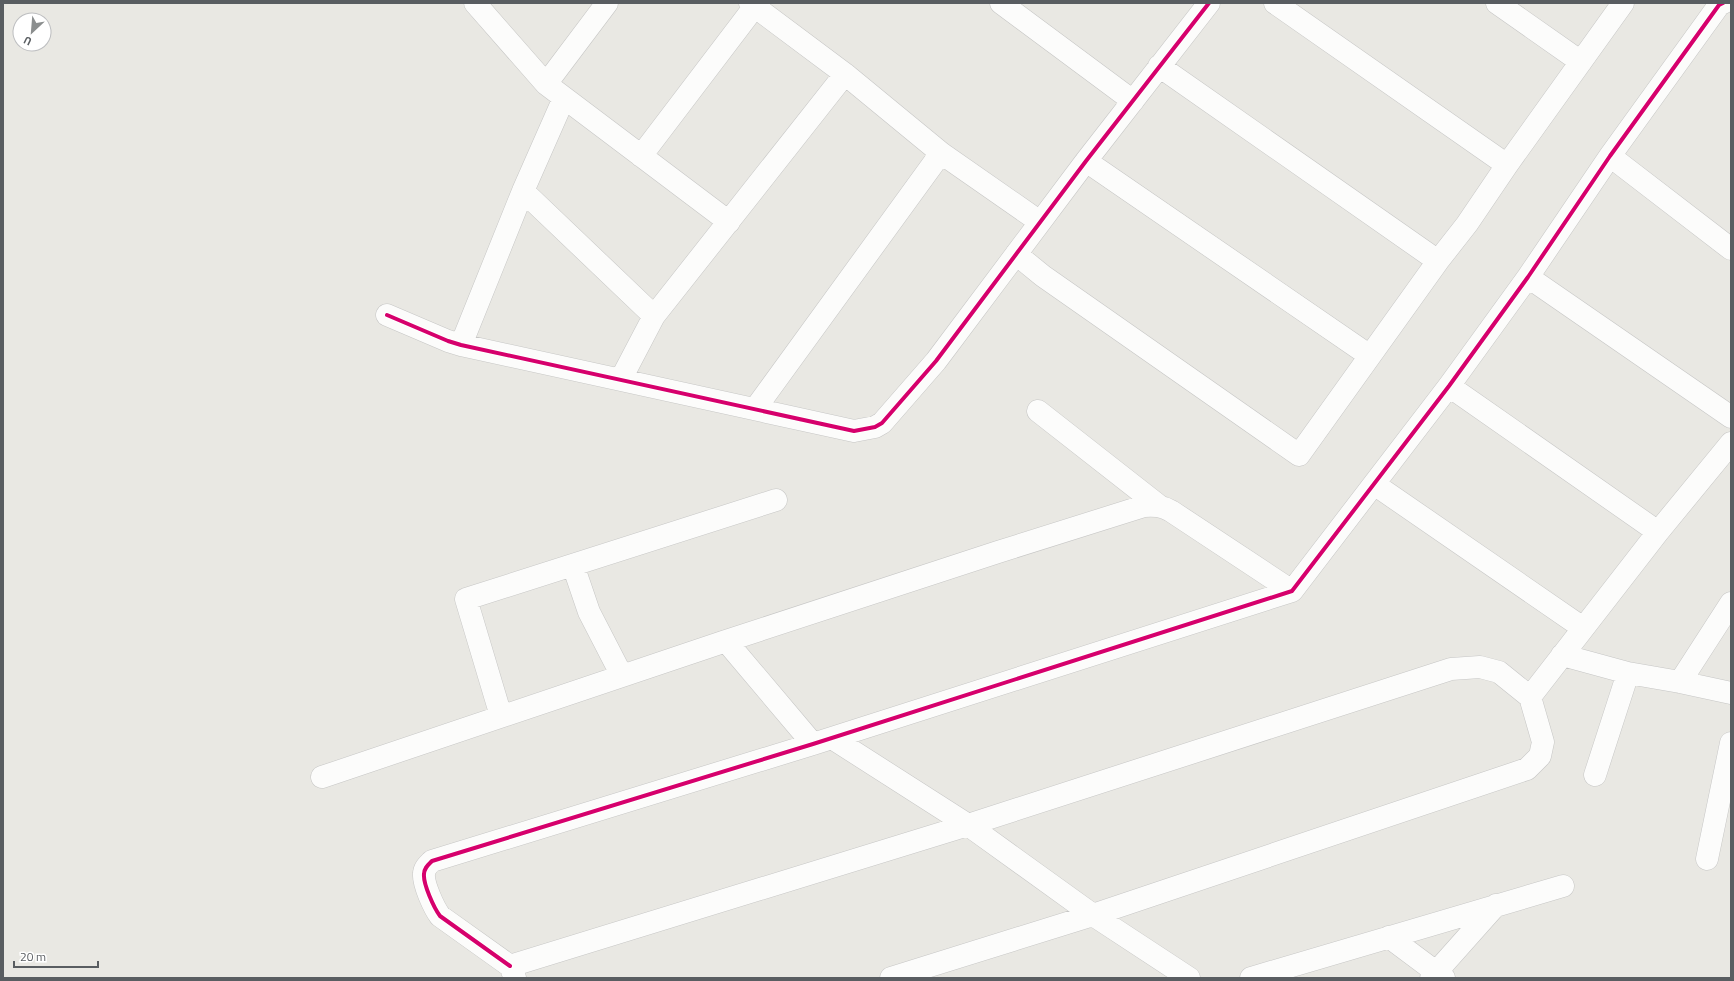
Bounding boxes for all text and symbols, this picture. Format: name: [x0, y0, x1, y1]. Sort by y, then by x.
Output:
north arrow: [12, 12, 52, 52]
text: U: [21, 32, 34, 50]
scale bar: [14, 943, 98, 969]
text: 20 m: [20, 947, 46, 966]

